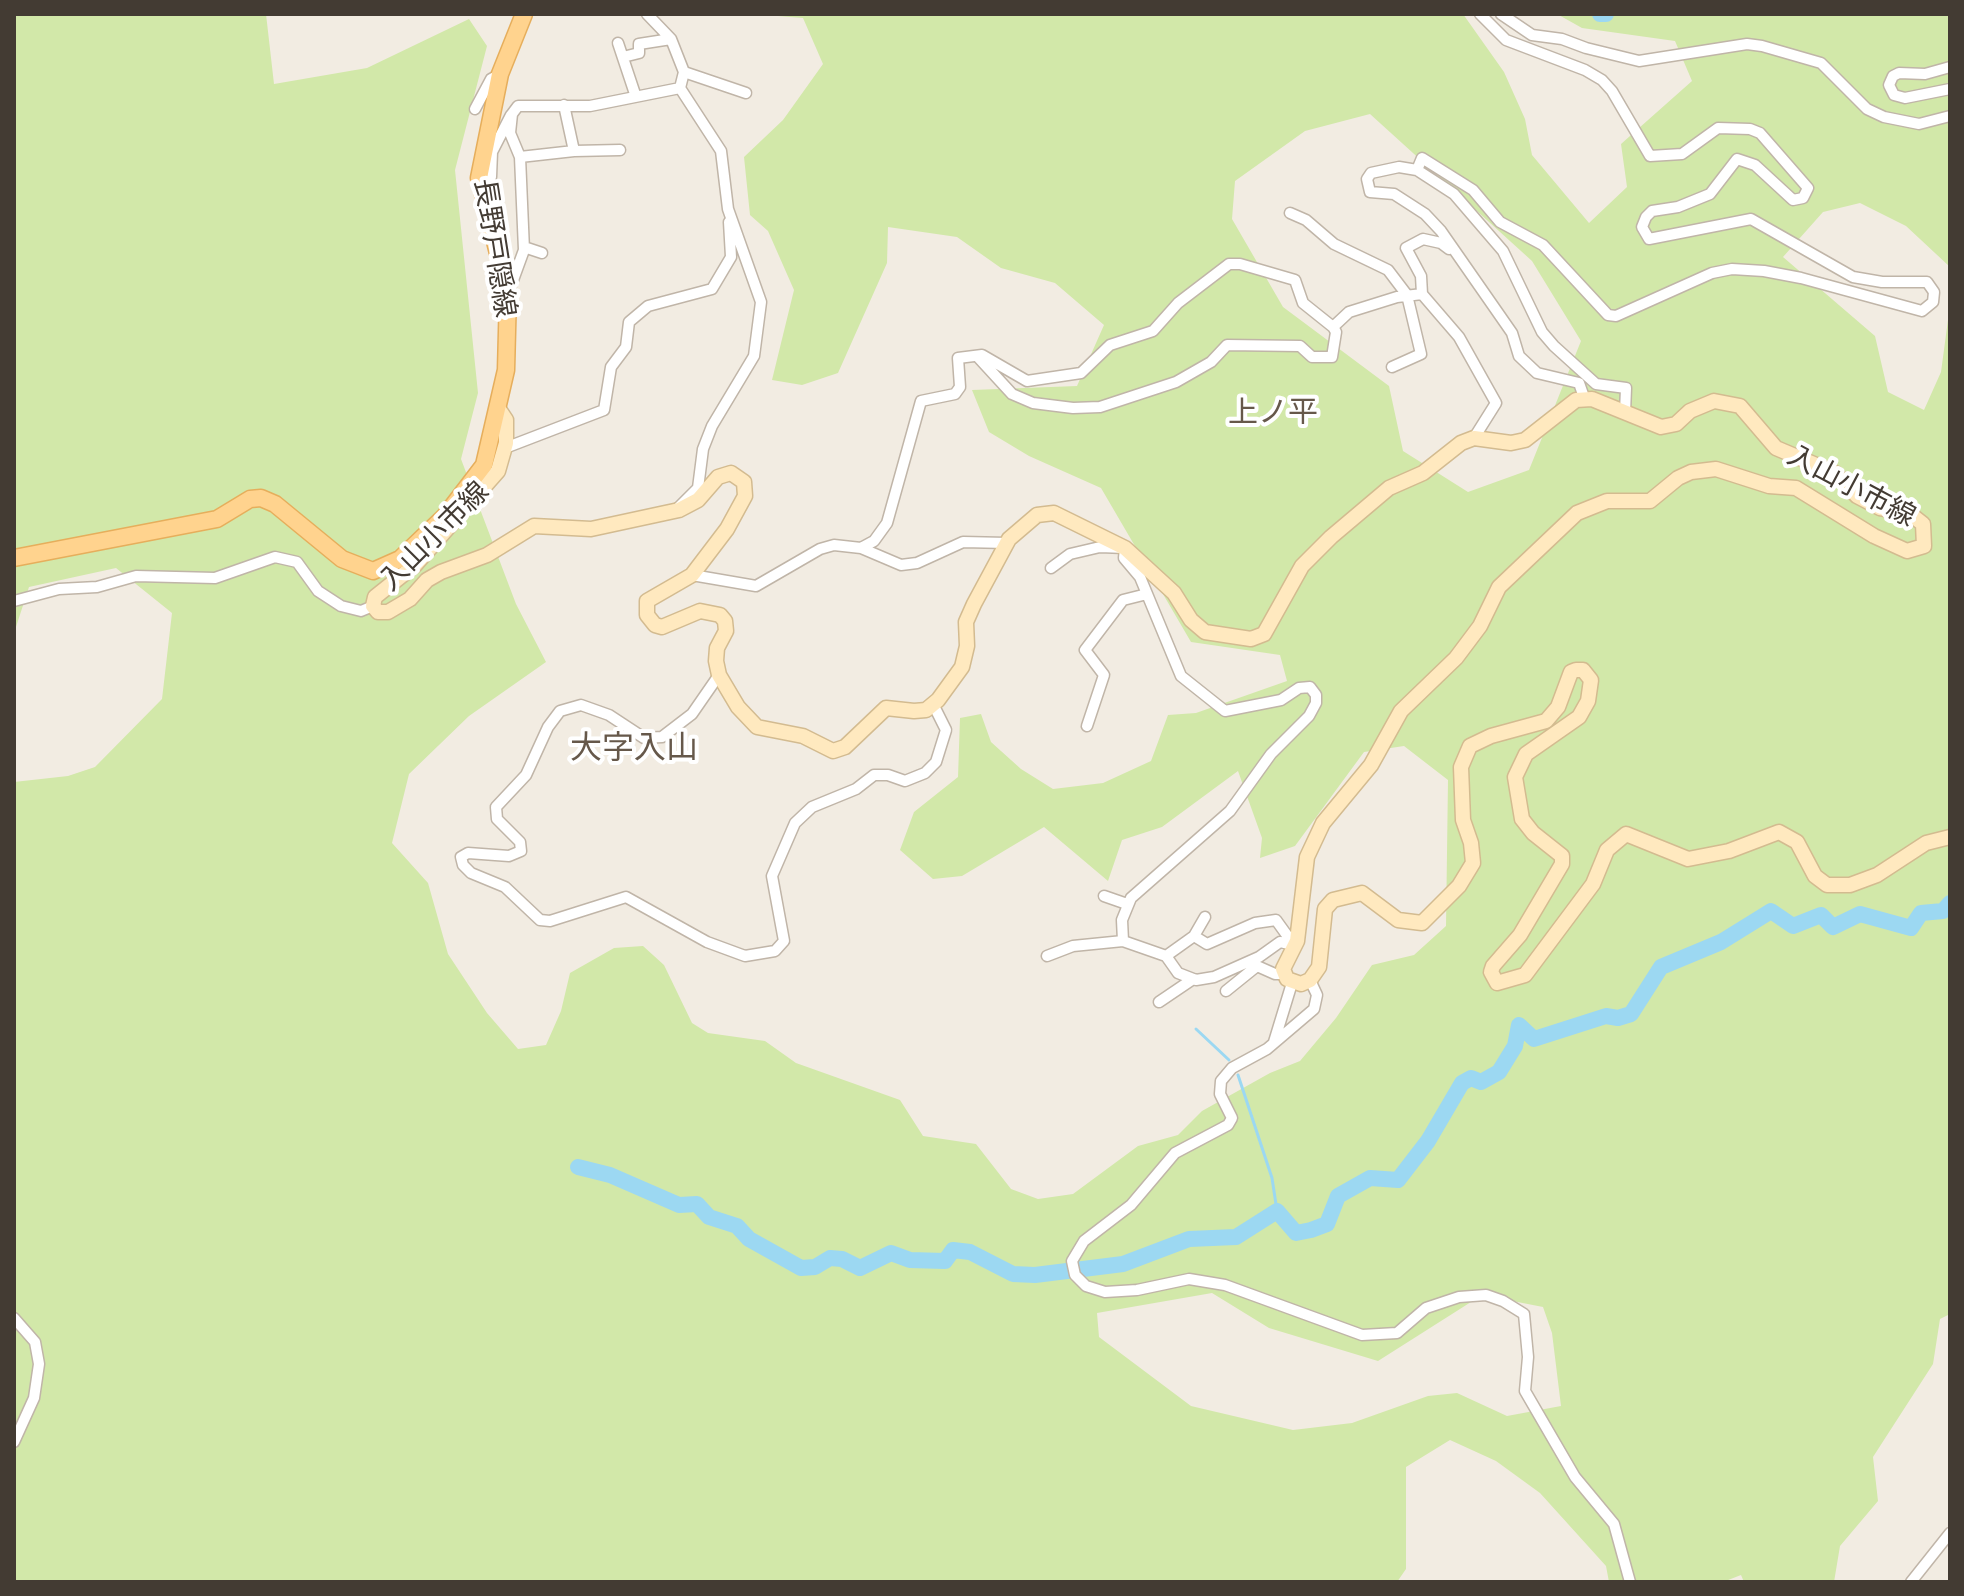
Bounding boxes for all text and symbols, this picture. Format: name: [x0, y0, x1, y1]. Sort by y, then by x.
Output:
street label: 長野戸隠線: [466, 176, 522, 320]
district label: 上ノ平: [1228, 396, 1318, 432]
street label: 入山小市線: [1781, 439, 1921, 535]
street label: 入山小市線: [374, 476, 496, 598]
district label: 大字入山: [570, 730, 698, 768]

